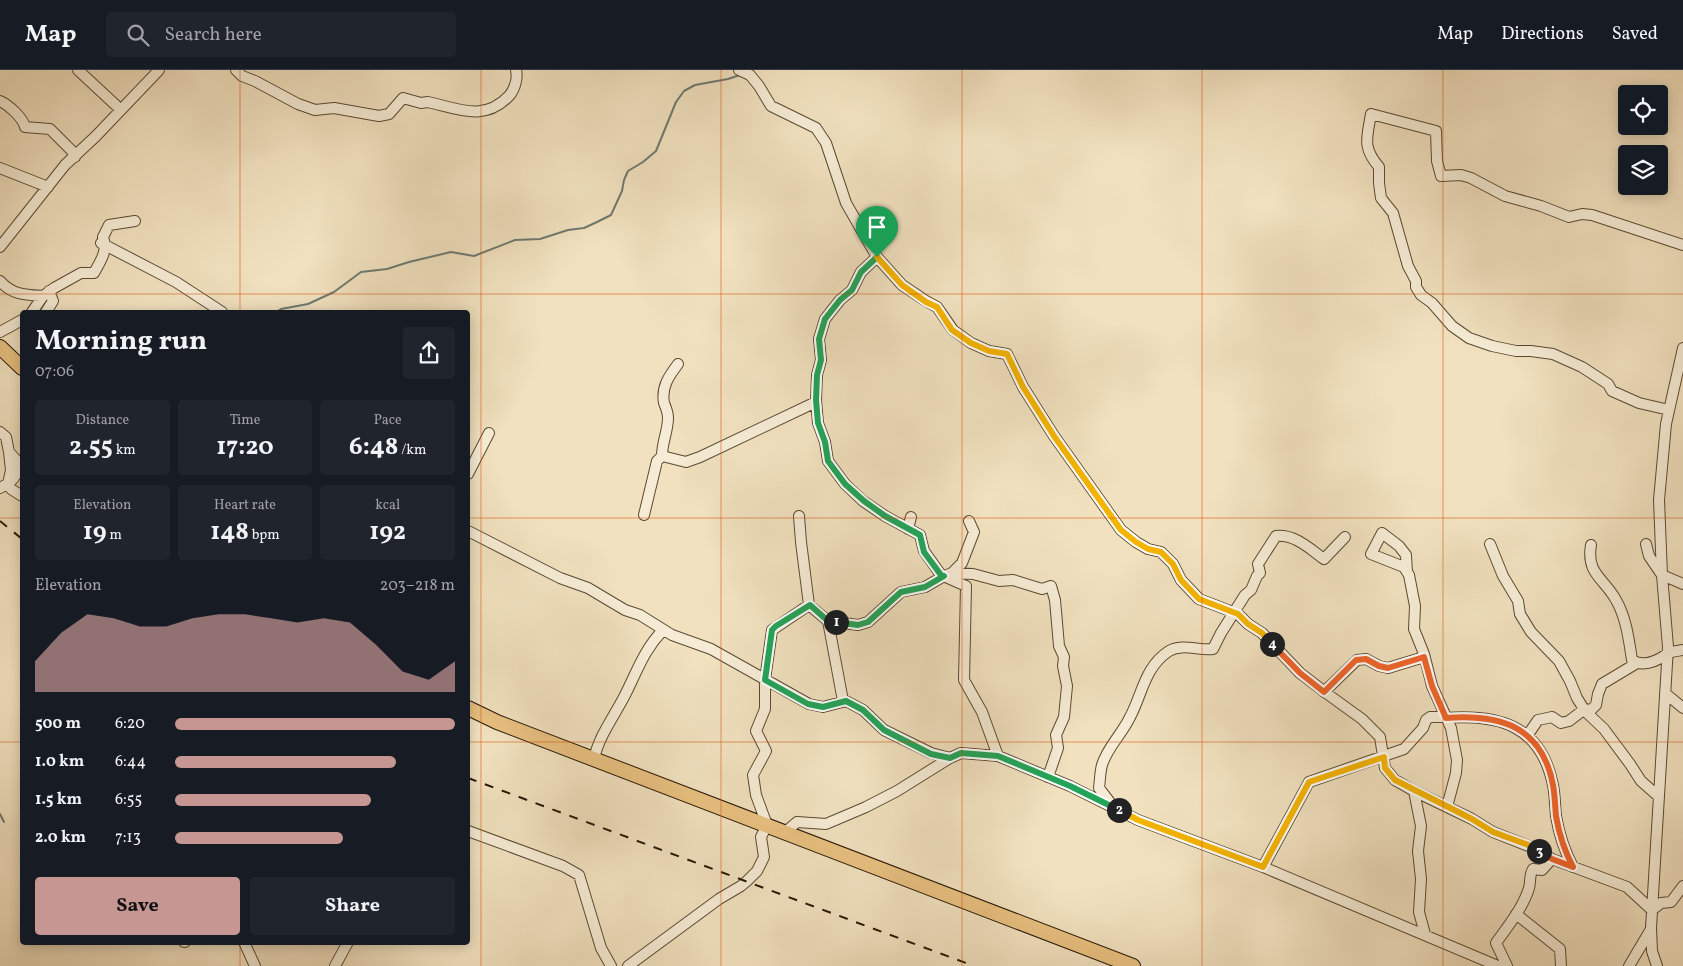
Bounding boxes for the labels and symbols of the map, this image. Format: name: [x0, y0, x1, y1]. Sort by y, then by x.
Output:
pin: [856, 206, 898, 257]
pin: 1: [824, 610, 848, 634]
pin: 4: [1260, 632, 1284, 656]
pin: 2: [1106, 798, 1132, 822]
pin: 3: [1526, 838, 1552, 864]

